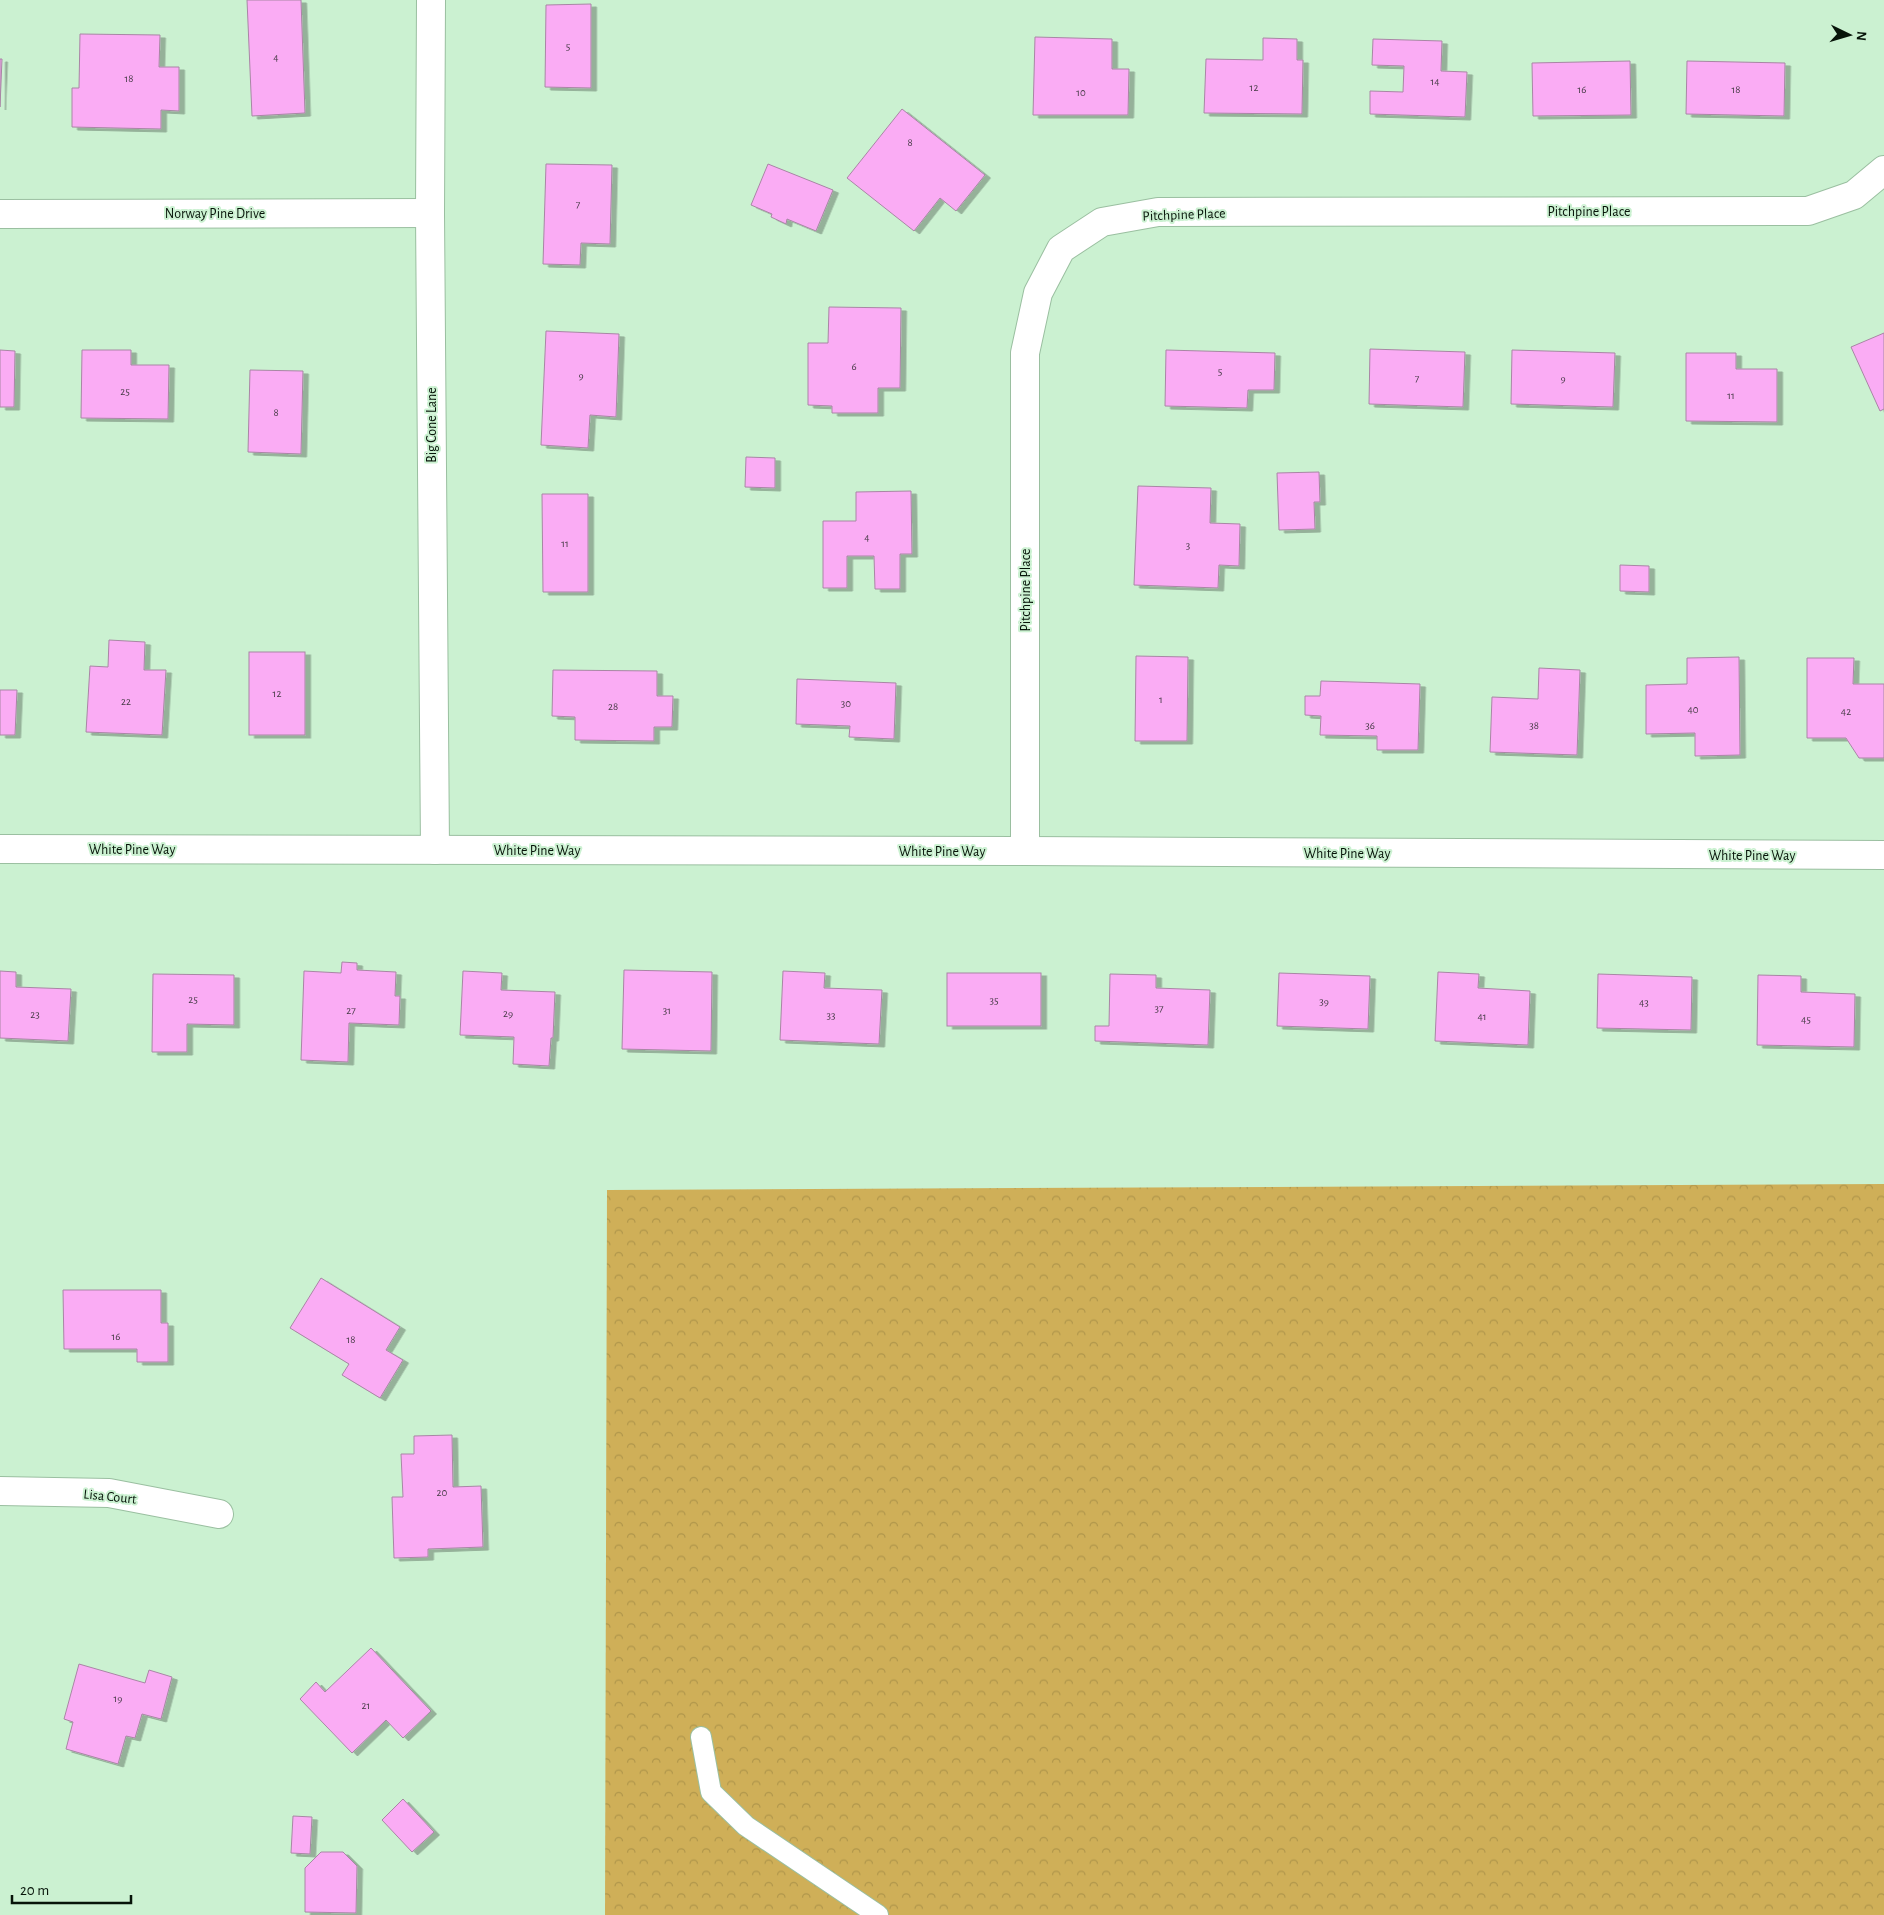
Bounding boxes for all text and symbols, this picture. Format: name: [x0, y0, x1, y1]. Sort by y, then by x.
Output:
north arrow: [1824, 10, 1874, 60]
text: N: [1854, 31, 1868, 42]
house number: 5: [566, 41, 571, 52]
house number: 4: [273, 52, 279, 63]
house number: 18: [125, 73, 134, 84]
house number: 14: [1430, 76, 1440, 87]
house number: 12: [1250, 82, 1258, 93]
house number: 16: [1578, 84, 1586, 95]
house number: 18: [1732, 84, 1741, 95]
house number: 10: [1076, 87, 1086, 98]
house number: 8: [907, 137, 913, 148]
house number: 7: [576, 199, 581, 210]
street label: Pitchpine Place: [1547, 205, 1631, 219]
street label: Norway Pine Drive: [165, 207, 265, 221]
street label: Pitchpine Place: [1142, 207, 1226, 223]
house number: 6: [851, 361, 857, 372]
house number: 5: [1218, 366, 1223, 377]
house number: 9: [578, 370, 584, 381]
house number: 7: [1415, 373, 1420, 384]
house number: 9: [1560, 373, 1566, 384]
house number: 25: [120, 386, 130, 397]
street label: Big Cone Lane: [425, 387, 439, 463]
house number: 11: [1727, 390, 1735, 401]
house number: 8: [273, 407, 279, 418]
house number: 4: [864, 532, 870, 543]
house number: 11: [561, 538, 569, 549]
house number: 3: [1186, 540, 1191, 551]
street label: Pitchpine Place: [1019, 548, 1033, 632]
house number: 12: [273, 688, 281, 699]
house number: 1: [1159, 694, 1163, 705]
house number: 22: [121, 696, 131, 707]
house number: 30: [841, 698, 851, 709]
house number: 28: [608, 701, 618, 712]
house number: 40: [1687, 704, 1699, 715]
house number: 42: [1841, 706, 1851, 717]
house number: 36: [1365, 720, 1375, 731]
house number: 38: [1529, 720, 1539, 731]
street label: White Pine Way: [89, 843, 175, 857]
street label: White Pine Way: [494, 844, 580, 858]
street label: White Pine Way: [899, 845, 985, 859]
street label: White Pine Way: [1304, 847, 1390, 861]
street label: White Pine Way: [1709, 849, 1795, 863]
house number: 25: [188, 994, 198, 1005]
house number: 35: [989, 995, 999, 1006]
house number: 39: [1319, 996, 1329, 1007]
house number: 43: [1639, 997, 1649, 1008]
house number: 37: [1154, 1003, 1164, 1014]
house number: 27: [346, 1005, 356, 1016]
house number: 31: [663, 1005, 671, 1016]
house number: 29: [503, 1008, 513, 1019]
house number: 23: [30, 1009, 40, 1020]
house number: 33: [826, 1010, 836, 1021]
house number: 41: [1477, 1011, 1487, 1022]
house number: 45: [1801, 1014, 1811, 1025]
house number: 16: [112, 1331, 120, 1342]
house number: 18: [347, 1334, 356, 1345]
street label: Lisa Court: [83, 1487, 138, 1507]
house number: 20: [437, 1487, 448, 1498]
house number: 19: [114, 1693, 122, 1704]
house number: 21: [362, 1700, 370, 1711]
scale bar: [12, 1872, 131, 1904]
text: 20 m: [20, 1883, 49, 1898]

